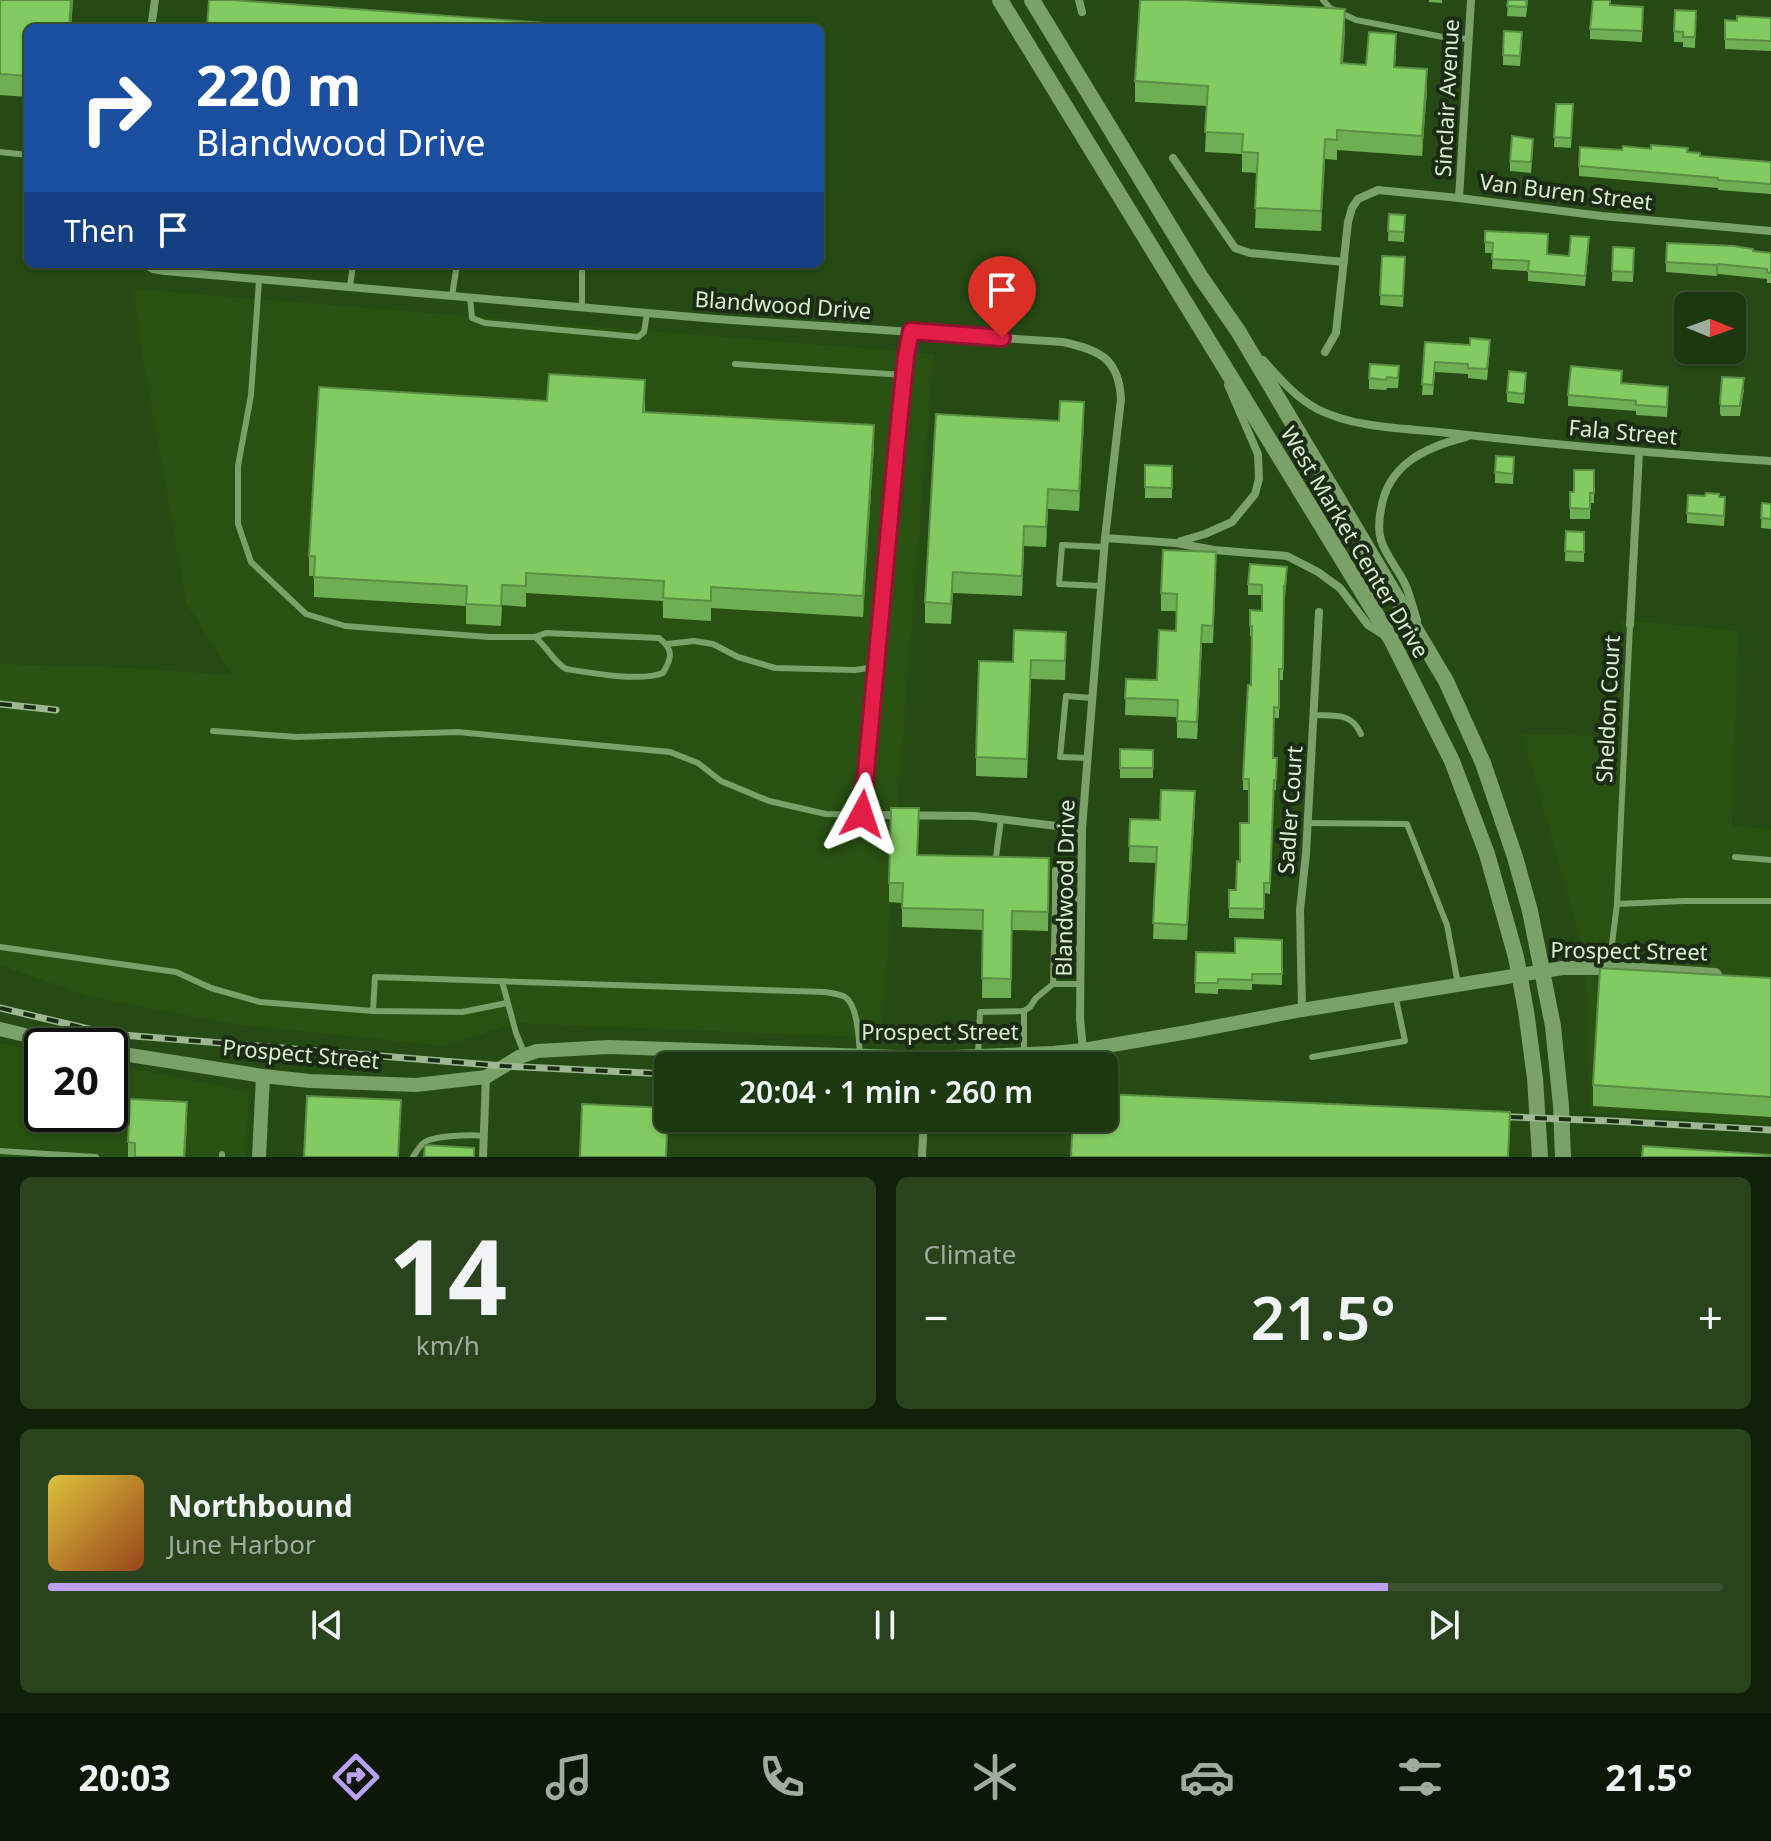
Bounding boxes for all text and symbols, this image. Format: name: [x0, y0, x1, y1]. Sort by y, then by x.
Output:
street label: Sinclair Avenue: [1427, 18, 1465, 177]
text: 220 m: [196, 46, 361, 122]
icon: right: [64, 56, 168, 160]
text: Blandwood Drive: [196, 118, 486, 167]
street label: Van Buren Street: [1478, 166, 1654, 217]
icon: arrive: [151, 208, 195, 252]
text: Then: [64, 210, 135, 251]
pin: [968, 256, 1036, 338]
icon: arrive: [980, 268, 1024, 312]
street label: Blandwood Drive: [694, 283, 872, 325]
north arrow: [1674, 292, 1746, 364]
map controls: [1674, 292, 1746, 364]
street label: Fala Street: [1568, 411, 1679, 451]
street label: West Market Center Drive: [1275, 420, 1437, 663]
street label: Sheldon Court: [1588, 634, 1626, 784]
street label: Sadler Court: [1270, 745, 1308, 875]
position arrow: [820, 772, 904, 856]
street label: Blandwood Drive: [1047, 799, 1081, 977]
street label: Prospect Street: [1550, 934, 1708, 966]
street label: Prospect Street: [861, 1016, 1019, 1046]
speed limit sign: 20: [24, 1028, 128, 1132]
street label: Prospect Street: [221, 1031, 381, 1075]
text: 20:04 · 1 min · 260 m: [739, 1071, 1033, 1112]
text: 14: [388, 1204, 507, 1345]
text: Climate: [924, 1236, 1016, 1272]
text: 21.5°: [1251, 1276, 1396, 1358]
text: −: [924, 1287, 949, 1347]
text: +: [1698, 1287, 1723, 1347]
text: km/h: [416, 1327, 480, 1363]
text: Northbound: [168, 1485, 353, 1526]
text: June Harbor: [168, 1526, 316, 1562]
icon: previous: [305, 1603, 349, 1647]
icon: pause: [863, 1603, 907, 1647]
icon: next: [1422, 1603, 1466, 1647]
icon: directions: [328, 1749, 384, 1805]
icon: music: [541, 1749, 597, 1805]
icon: phone: [754, 1749, 810, 1805]
icon: climate: [967, 1749, 1023, 1805]
icon: car: [1179, 1749, 1235, 1805]
icon: filters: [1392, 1749, 1448, 1805]
text: 20:03: [78, 1753, 171, 1802]
text: 21.5°: [1605, 1753, 1692, 1802]

